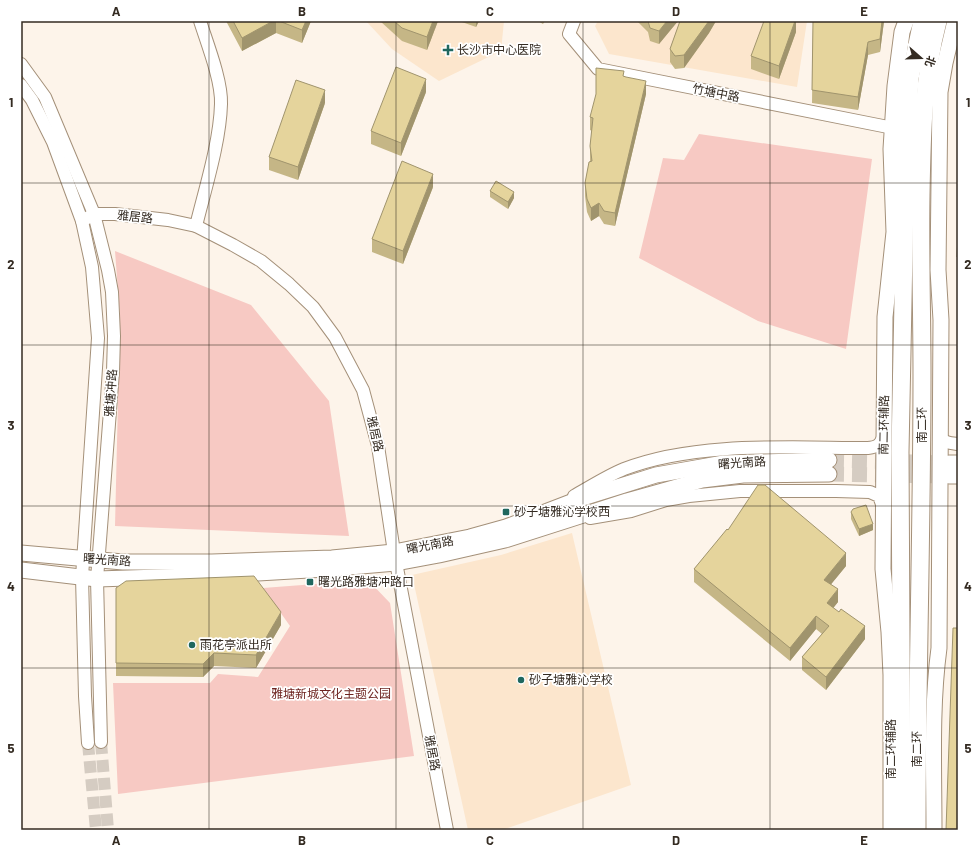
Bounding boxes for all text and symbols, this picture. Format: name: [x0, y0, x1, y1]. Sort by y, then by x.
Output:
text: A: [112, 3, 121, 19]
text: B: [298, 3, 306, 19]
text: C: [486, 3, 494, 19]
text: D: [672, 3, 680, 19]
text: E: [860, 3, 868, 19]
north arrow: [901, 38, 941, 78]
place label: 长沙市中心医院: [457, 42, 541, 56]
marker: 长沙市中心医院: [442, 44, 454, 56]
text: 北: [923, 54, 939, 69]
street label: 竹塘中路: [691, 81, 741, 103]
text: 1: [9, 94, 13, 110]
text: 1: [966, 94, 970, 110]
street label: 雅居路: [116, 207, 154, 225]
text: 2: [7, 256, 15, 272]
text: 2: [964, 256, 972, 272]
street label: 雅塘冲路: [101, 368, 119, 417]
street label: 南二环辅路: [875, 395, 891, 455]
street label: 南二环: [914, 407, 928, 443]
street label: 雅居路: [365, 415, 387, 453]
text: 3: [7, 417, 15, 433]
text: 3: [964, 417, 972, 433]
street label: 曙光南路: [717, 453, 766, 471]
place label: 砂子塘雅沁学校西: [514, 504, 610, 518]
marker: 砂子塘雅沁学校西: [501, 507, 511, 517]
street label: 曙光南路: [405, 533, 455, 555]
street label: 曙光南路: [83, 550, 132, 568]
place label: 曙光路雅塘冲路口: [318, 574, 414, 588]
marker: 曙光路雅塘冲路口: [305, 577, 315, 587]
text: 4: [7, 578, 15, 594]
text: 4: [964, 578, 972, 594]
place label: 雨花亭派出所: [200, 637, 272, 651]
marker: 雨花亭派出所: [187, 640, 197, 650]
place label: 砂子塘雅沁学校: [529, 672, 613, 686]
marker: 砂子塘雅沁学校: [516, 675, 526, 685]
park label: 雅塘新城文化主题公园: [271, 686, 391, 700]
street label: 南二环辅路: [883, 719, 897, 779]
street label: 南二环: [909, 731, 923, 767]
street label: 雅居路: [423, 734, 443, 772]
text: 5: [7, 740, 15, 756]
text: 5: [964, 740, 972, 756]
text: A: [112, 832, 121, 848]
text: B: [298, 832, 306, 848]
text: C: [486, 832, 494, 848]
text: D: [672, 832, 680, 848]
text: E: [860, 832, 868, 848]

